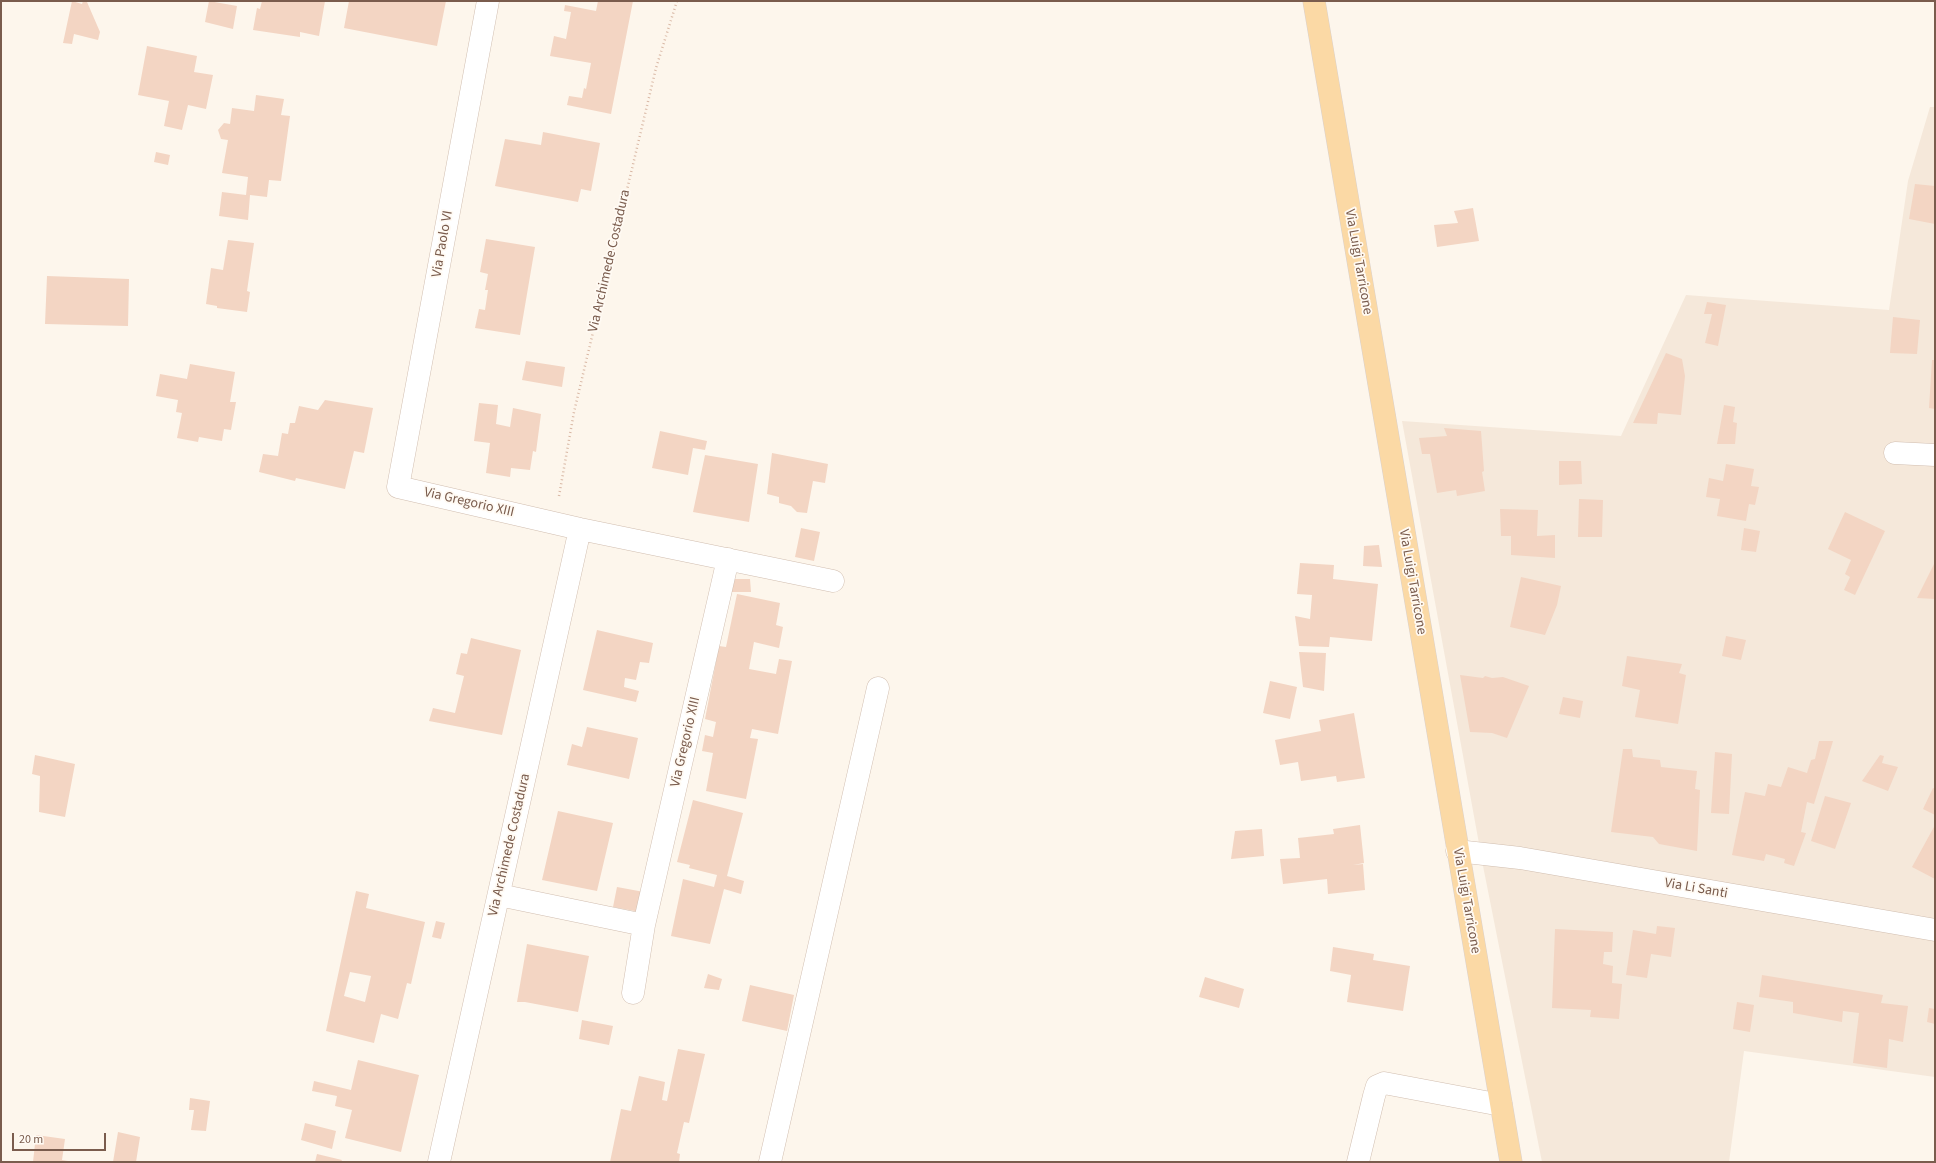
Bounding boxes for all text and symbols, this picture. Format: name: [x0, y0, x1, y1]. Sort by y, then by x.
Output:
street label: Via Archimede Costadura: [585, 188, 635, 334]
street label: Via Luigi Tarricone: [1340, 208, 1376, 316]
street label: Via Paolo VI: [429, 209, 457, 279]
street label: Via Gregorio XIII: [422, 484, 516, 522]
street label: Via Luigi Tarricone: [1394, 528, 1430, 636]
street label: Via Gregorio XIII: [667, 695, 705, 789]
street label: Via Archimede Costadura: [485, 772, 535, 918]
street label: Via Luigi Tarricone: [1448, 847, 1484, 955]
street label: Via Li Santi: [1663, 875, 1729, 903]
scale bar: [14, 1125, 108, 1151]
text: 20 m: [19, 1131, 43, 1148]

